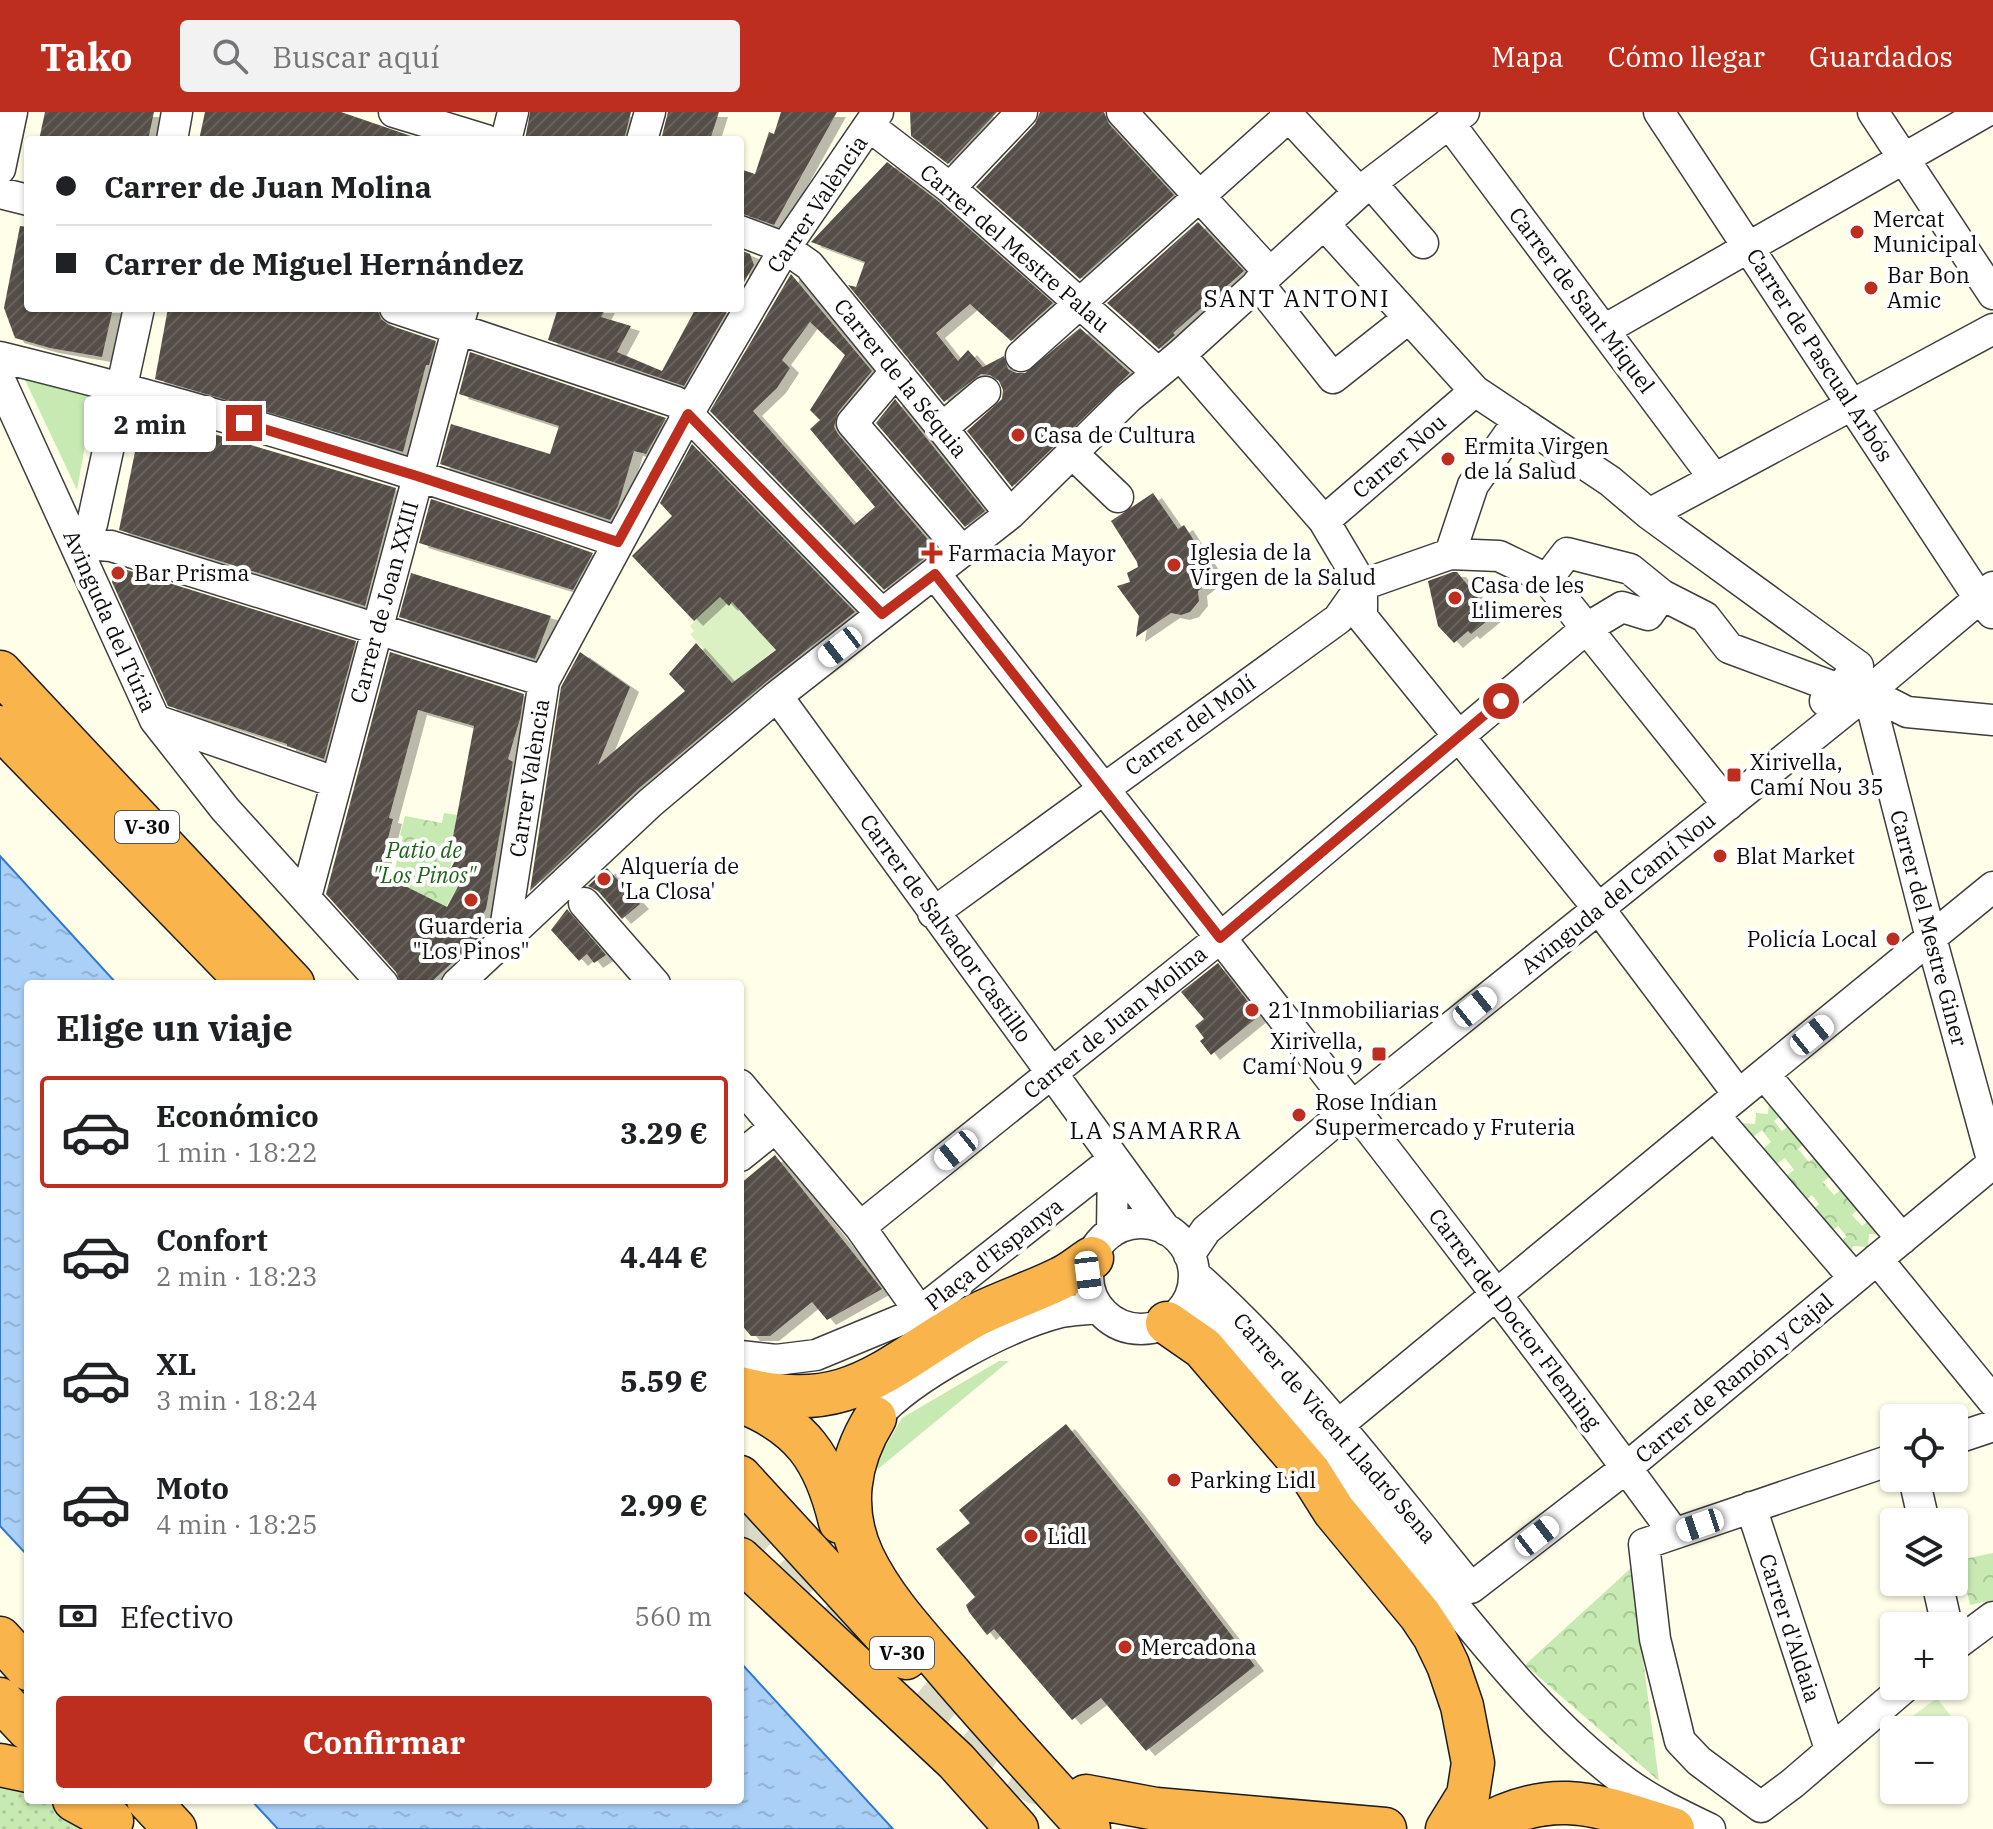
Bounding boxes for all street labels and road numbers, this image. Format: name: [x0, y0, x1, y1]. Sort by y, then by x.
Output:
street label: Carrer València: [760, 129, 873, 278]
street label: Carrer del Mestre Palau: [914, 157, 1116, 338]
street label: Carrer de Sant Miquel: [1503, 201, 1662, 399]
street label: Carrer de Pascual Arbós: [1741, 243, 1900, 467]
street label: Carrer de la Séquia: [828, 292, 975, 463]
street label: Carrer Nou: [1346, 407, 1452, 504]
street label: Carrer de Joan XXIII: [343, 497, 424, 706]
street label: Avinguda del Túria: [57, 525, 164, 716]
street label: Carrer del Molí: [1119, 668, 1261, 782]
street label: Carrer València: [502, 697, 555, 859]
street label: Avinguda del Camí Nou: [1514, 805, 1721, 980]
street label: Carrer del Mestre Giner: [1884, 807, 1975, 1049]
street label: Carrer de Salvador Castillo: [854, 808, 1039, 1048]
road number: V-30: [115, 811, 179, 843]
street label: Carrer de Juan Molina: [1017, 938, 1213, 1105]
street label: Plaça d'Espanya: [919, 1191, 1069, 1317]
street label: Carrer del Doctor Fleming: [1423, 1202, 1608, 1435]
street label: Carrer de Ramón y Cajal: [1629, 1286, 1839, 1469]
street label: Carrer de Vicent Lladró Sena: [1227, 1306, 1444, 1549]
street label: Carrer d'Aldaia: [1753, 1550, 1828, 1706]
road number: V-30: [870, 1637, 934, 1669]

